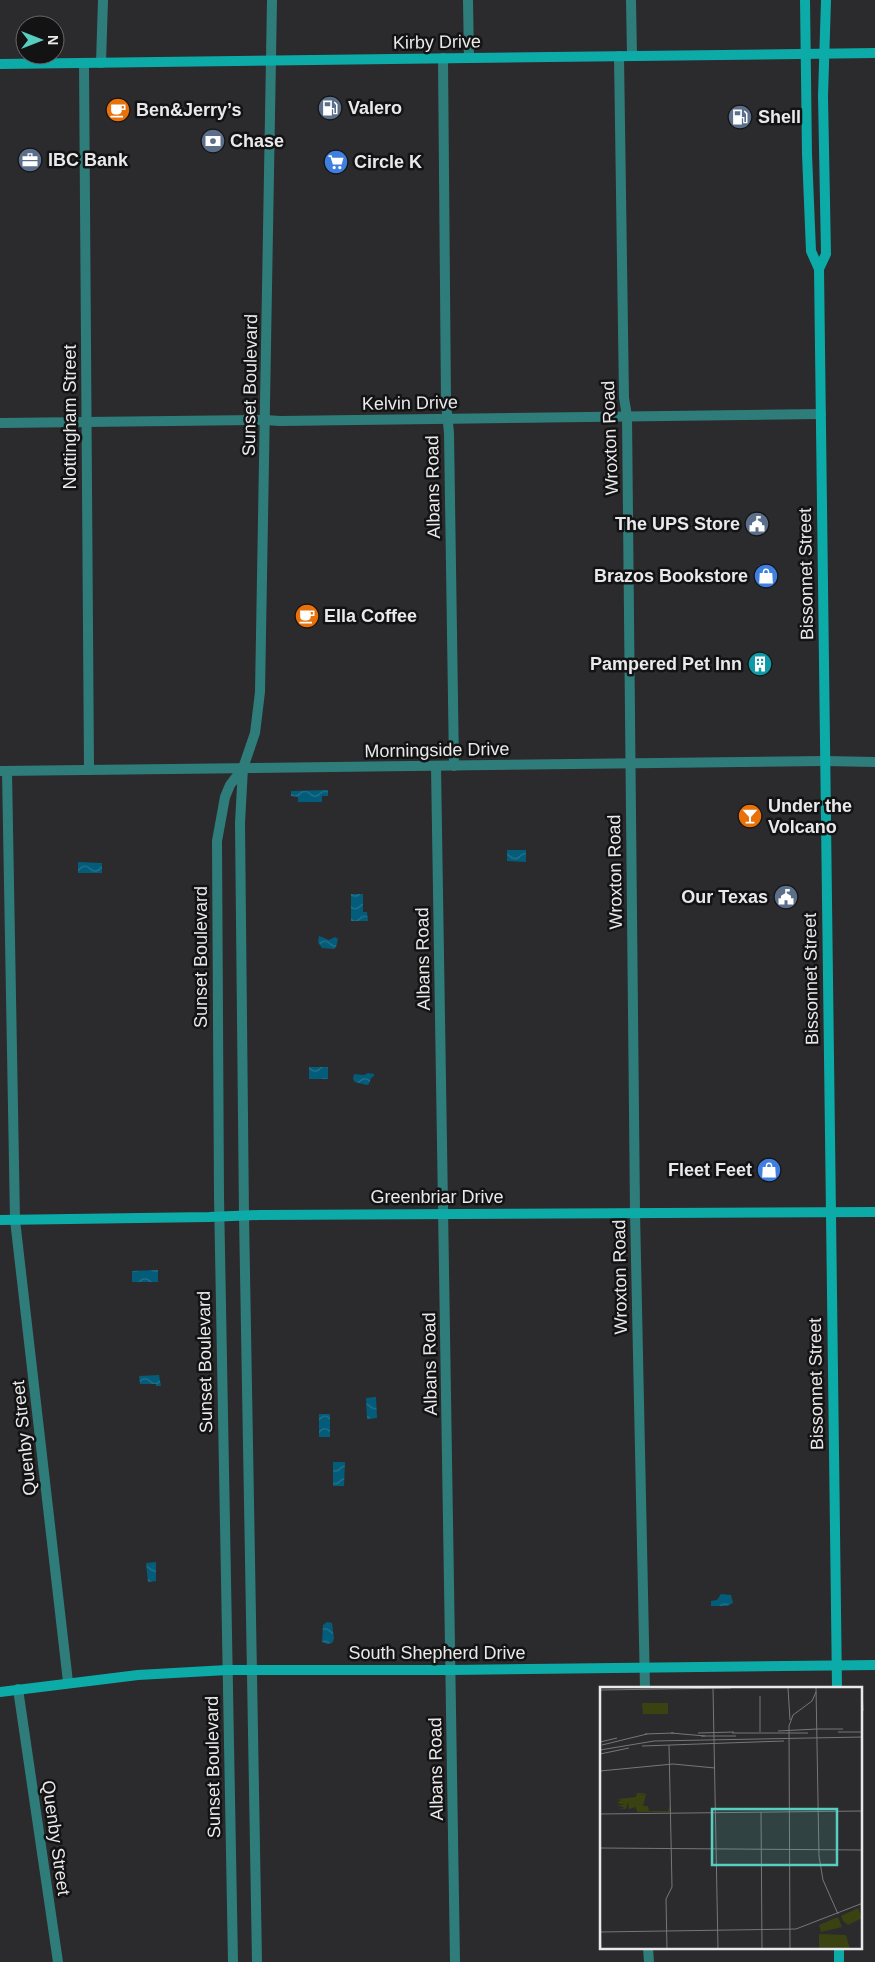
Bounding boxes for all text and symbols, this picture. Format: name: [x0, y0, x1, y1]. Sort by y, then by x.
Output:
north arrow: [15, 15, 65, 65]
street label: Kirby Drive: [393, 31, 481, 53]
text: N: [45, 35, 61, 45]
fuel station icon: Valero: [317, 95, 343, 121]
cafe icon: Ben&Jerry’s: [105, 97, 131, 123]
place label: Valero: [348, 98, 402, 118]
place label: Ben&Jerry’s: [136, 100, 241, 120]
fuel station icon: Shell: [727, 104, 753, 130]
place label: Shell: [758, 107, 801, 127]
bank icon: Chase: [200, 128, 226, 154]
place label: Chase: [230, 131, 284, 151]
office icon: IBC Bank: [17, 147, 43, 173]
supermarket icon: Circle K: [323, 149, 349, 175]
place label: IBC Bank: [48, 150, 129, 170]
place label: Circle K: [354, 152, 422, 172]
street label: Sunset Boulevard: [239, 314, 261, 456]
street label: Nottingham Street: [60, 344, 80, 490]
street label: Wroxton Road: [598, 380, 622, 496]
street label: Kelvin Drive: [362, 392, 458, 414]
street label: Albans Road: [422, 435, 444, 539]
street label: Bissonnet Street: [795, 508, 817, 640]
public building icon: The UPS Store: [744, 511, 770, 537]
place label: The UPS Store: [615, 514, 740, 534]
shop icon: Brazos Bookstore: [753, 563, 779, 589]
place label: Brazos Bookstore: [594, 566, 748, 586]
cafe icon: Ella Coffee: [294, 603, 320, 629]
place label: Ella Coffee: [324, 606, 417, 626]
building icon: Pampered Pet Inn: [747, 651, 773, 677]
place label: Pampered Pet Inn: [590, 654, 742, 674]
street label: Morningside Drive: [364, 739, 510, 761]
place label: Under the Volcano: [768, 796, 852, 837]
bar icon: Under the Volcano: [737, 803, 763, 829]
street label: Wroxton Road: [604, 814, 626, 930]
public building icon: Our Texas: [773, 884, 799, 910]
street label: Sunset Boulevard: [191, 886, 211, 1028]
place label: Our Texas: [681, 887, 768, 907]
street label: Albans Road: [412, 907, 434, 1011]
street label: Bissonnet Street: [800, 913, 822, 1045]
shop icon: Fleet Feet: [756, 1157, 782, 1183]
place label: Fleet Feet: [668, 1160, 752, 1180]
street label: Greenbriar Drive: [370, 1187, 504, 1207]
street label: Wroxton Road: [609, 1219, 631, 1335]
street label: Sunset Boulevard: [194, 1291, 216, 1433]
street label: Albans Road: [419, 1312, 441, 1416]
street label: Bissonnet Street: [805, 1318, 827, 1450]
street label: Quenby Street: [8, 1379, 40, 1497]
street label: South Shepherd Drive: [348, 1643, 526, 1663]
inset map: [600, 1687, 862, 1950]
street label: Sunset Boulevard: [202, 1696, 224, 1838]
street label: Albans Road: [425, 1717, 447, 1821]
street label: Quenby Street: [38, 1779, 74, 1897]

